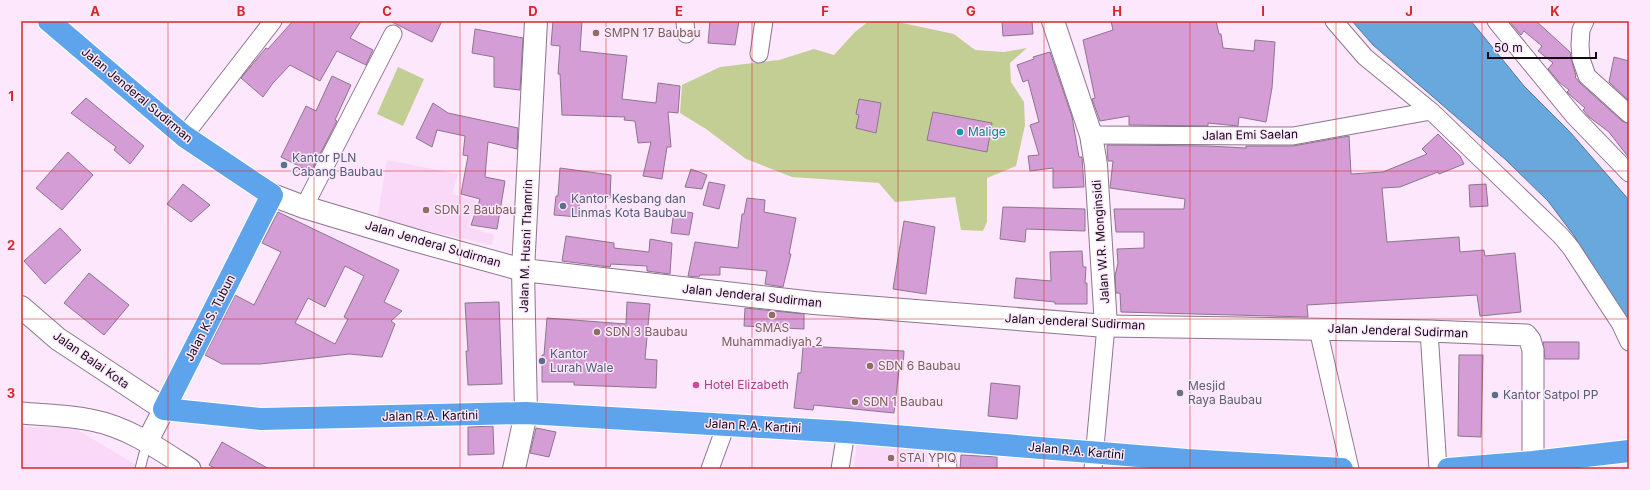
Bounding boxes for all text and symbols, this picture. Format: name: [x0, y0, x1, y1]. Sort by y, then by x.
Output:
text: A: [90, 3, 100, 19]
text: B: [237, 3, 246, 19]
text: C: [382, 3, 392, 19]
text: D: [528, 3, 538, 19]
text: E: [675, 3, 683, 19]
text: F: [821, 3, 829, 19]
text: G: [966, 3, 976, 19]
text: H: [1112, 3, 1122, 19]
text: I: [1261, 3, 1265, 19]
text: J: [1405, 3, 1413, 19]
text: K: [1550, 3, 1560, 19]
place label: SMPN 17 Baubau: [604, 25, 701, 40]
marker: SMPN 17 Baubau: [591, 28, 601, 38]
scale bar: [1488, 34, 1596, 60]
text: 50 m: [1494, 40, 1523, 55]
street label: Jalan Jenderal Sudirman: [79, 44, 196, 146]
text: 1: [8, 88, 14, 104]
place label: Malige: [968, 124, 1006, 139]
street label: Jalan Emi Saelan: [1202, 126, 1298, 143]
marker: Malige: [955, 127, 965, 137]
place label: Kantor PLN Cabang Baubau: [292, 150, 383, 179]
marker: Kantor PLN Cabang Baubau: [279, 160, 289, 170]
street label: Jalan M. Husni Thamrin: [516, 179, 535, 313]
street label: Jalan W.R. Monginsidi: [1089, 179, 1112, 305]
place label: Kantor Kesbang dan Linmas Kota Baubau: [571, 191, 687, 220]
marker: Kantor Kesbang dan Linmas Kota Baubau: [558, 201, 568, 211]
place label: SDN 2 Baubau: [434, 202, 516, 217]
marker: SDN 2 Baubau: [421, 205, 431, 215]
street label: Jalan Jenderal Sudirman: [363, 217, 503, 270]
text: 2: [7, 237, 15, 253]
street label: Jalan K.S. Tubun: [181, 272, 238, 364]
street label: Jalan Jenderal Sudirman: [681, 281, 823, 310]
marker: SMAS Muhammadiyah 2: [767, 310, 777, 320]
street label: Jalan Jenderal Sudirman: [1004, 310, 1146, 333]
place label: SMAS Muhammadiyah 2: [722, 320, 823, 349]
street label: Jalan Jenderal Sudirman: [1327, 321, 1469, 340]
place label: SDN 3 Baubau: [605, 324, 688, 339]
marker: SDN 3 Baubau: [592, 327, 602, 337]
street label: Jalan Balai Kota: [50, 328, 132, 391]
place label: Kantor Lurah Wale: [550, 346, 613, 375]
marker: Kantor Lurah Wale: [537, 356, 547, 366]
place label: SDN 6 Baubau: [878, 358, 961, 373]
marker: SDN 6 Baubau: [865, 361, 875, 371]
place label: Hotel Elizabeth: [704, 377, 789, 392]
place label: Mesjid Raya Baubau: [1188, 378, 1262, 407]
marker: Hotel Elizabeth: [691, 380, 701, 390]
text: 3: [7, 385, 15, 401]
place label: Kantor Satpol PP: [1503, 387, 1599, 402]
marker: Mesjid Raya Baubau: [1175, 388, 1185, 398]
marker: Kantor Satpol PP: [1490, 390, 1500, 400]
place label: SDN 1 Baubau: [863, 394, 943, 409]
marker: SDN 1 Baubau: [850, 397, 860, 407]
street label: Jalan R.A. Kartini: [382, 407, 478, 424]
street label: Jalan R.A. Kartini: [705, 415, 802, 436]
street label: Jalan R.A. Kartini: [1027, 439, 1125, 462]
place label: STAI YPIQ: [899, 450, 957, 465]
marker: STAI YPIQ: [886, 453, 896, 463]

